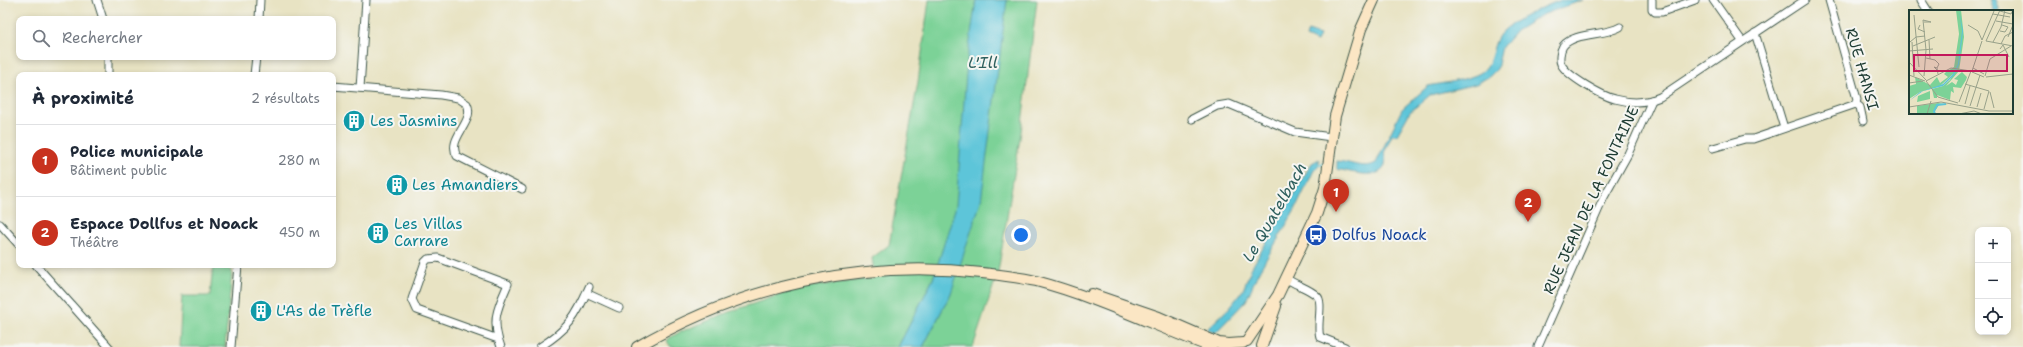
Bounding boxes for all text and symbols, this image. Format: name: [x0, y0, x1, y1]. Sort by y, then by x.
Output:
inset map: [1909, 10, 2013, 114]
search box: [16, 16, 336, 60]
street label: RUE HANSI: [1841, 26, 1883, 112]
icon: search: [30, 27, 52, 49]
text: Rechercher: [62, 28, 143, 48]
water label: L'Ill: [968, 52, 998, 73]
text: À proximité: [32, 87, 134, 109]
text: 2 résultats: [251, 90, 320, 107]
street label: RUE JEAN DE LA FONTAINE: [1538, 103, 1644, 297]
building icon: Les Jasmins: [341, 108, 367, 134]
place label: Les Jasmins: [370, 111, 457, 131]
text: Police municipale: [70, 142, 204, 162]
text: 1: [42, 152, 48, 169]
text: 280 m: [278, 152, 320, 169]
water label: Le Quatelbach: [1237, 159, 1311, 266]
text: Bâtiment public: [70, 162, 167, 179]
building icon: Les Amandiers: [384, 172, 410, 198]
place label: Les Amandiers: [412, 175, 518, 195]
pin: 1: [1323, 179, 1349, 212]
pin: 2: [1515, 189, 1541, 222]
text: Espace Dollfus et Noack: [70, 214, 258, 234]
place label: Les Villas Carrare: [394, 214, 463, 251]
building icon: Les Villas Carrare: [365, 220, 391, 246]
bus stop icon: Dolfus Noack: [1303, 222, 1329, 248]
text: 2: [40, 224, 50, 241]
text: 450 m: [279, 224, 320, 241]
your location: [1011, 225, 1031, 245]
place label: Dolfus Noack: [1332, 225, 1427, 245]
map controls: [1975, 227, 2011, 335]
button: +: [1975, 227, 2011, 263]
text: Théâtre: [70, 234, 119, 251]
button: −: [1975, 263, 2011, 299]
building icon: L'As de Trèfle: [248, 298, 274, 324]
button: locate: [1975, 299, 2011, 335]
place label: L'As de Trèfle: [276, 301, 372, 321]

